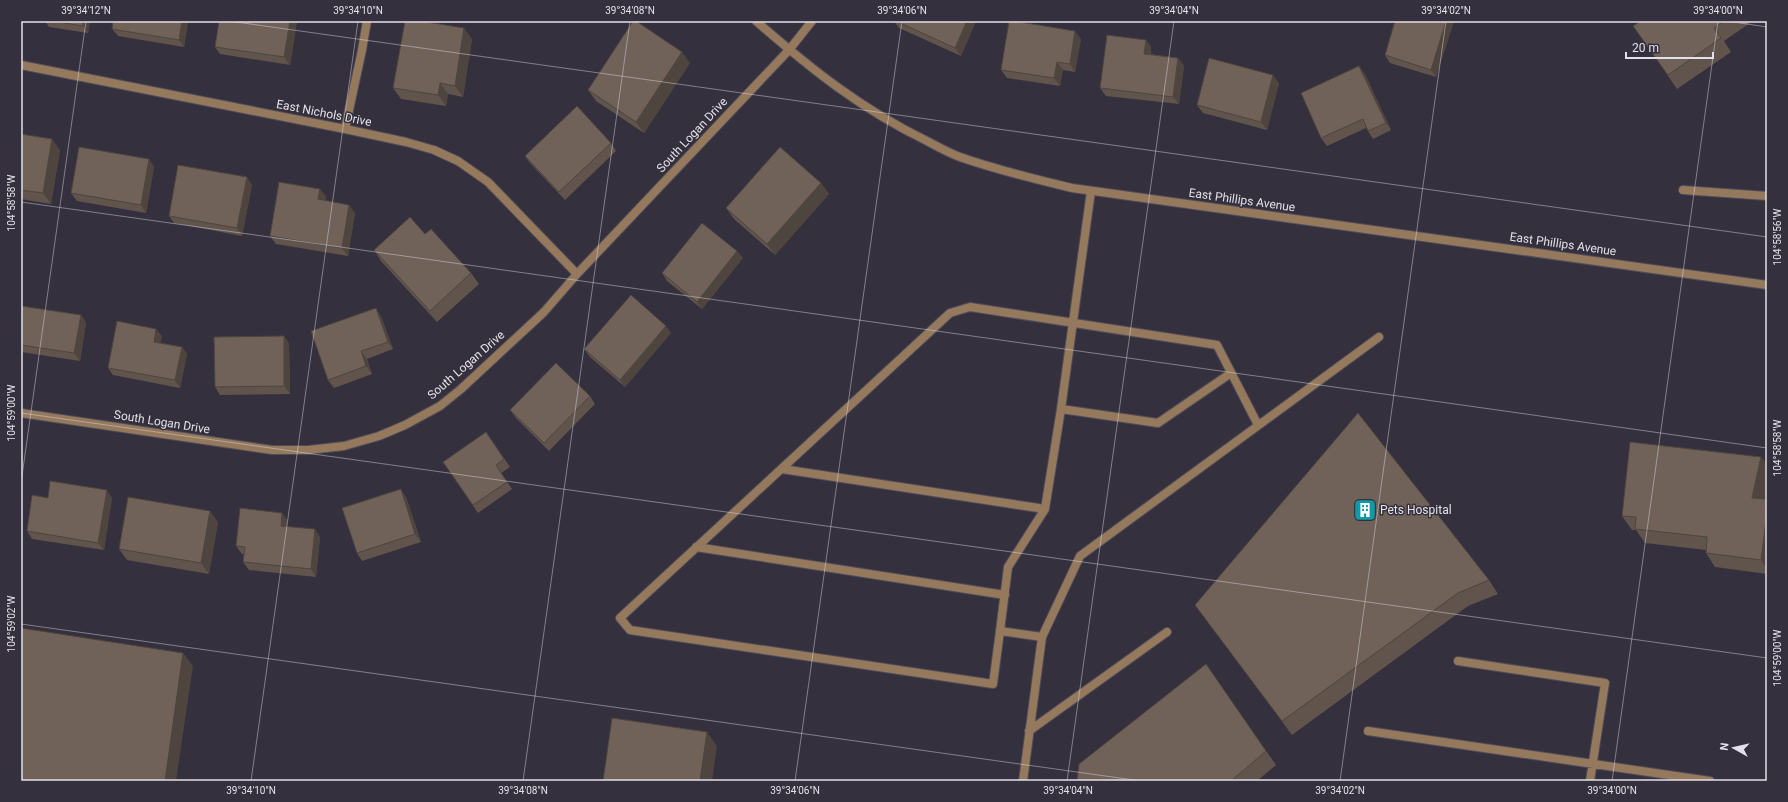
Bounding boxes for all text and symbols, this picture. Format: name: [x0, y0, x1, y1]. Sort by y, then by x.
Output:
text: 39°34'12"N: [61, 5, 111, 16]
text: 39°34'10"N: [333, 5, 383, 16]
text: 39°34'08"N: [605, 5, 655, 16]
text: 39°34'06"N: [877, 5, 927, 16]
text: 39°34'04"N: [1149, 5, 1199, 16]
text: 39°34'02"N: [1421, 5, 1471, 16]
text: 39°34'00"N: [1693, 5, 1743, 16]
scale bar: [1626, 34, 1713, 60]
text: 20 m: [1632, 41, 1659, 55]
street label: South Logan Drive: [654, 95, 730, 175]
street label: East Nichols Drive: [275, 97, 373, 129]
text: 104°58'58"W: [6, 174, 17, 231]
street label: East Phillips Avenue: [1188, 186, 1296, 214]
text: 104°58'56"W: [1772, 208, 1783, 265]
street label: East Phillips Avenue: [1509, 230, 1617, 258]
street label: South Logan Drive: [425, 328, 507, 402]
text: 104°59'00"W: [6, 384, 17, 441]
street label: South Logan Drive: [113, 407, 211, 437]
text: 104°58'58"W: [1772, 419, 1783, 476]
building icon: Pets Hospital: [1352, 497, 1378, 523]
place label: Pets Hospital: [1380, 503, 1452, 517]
text: 104°59'02"W: [6, 595, 17, 652]
text: 104°59'00"W: [1772, 629, 1783, 686]
north arrow: [1714, 728, 1754, 768]
text: N: [1718, 742, 1732, 751]
text: 39°34'10"N: [226, 785, 276, 796]
text: 39°34'08"N: [498, 785, 548, 796]
text: 39°34'06"N: [770, 785, 820, 796]
text: 39°34'04"N: [1043, 785, 1093, 796]
text: 39°34'02"N: [1315, 785, 1365, 796]
text: 39°34'00"N: [1587, 785, 1637, 796]

